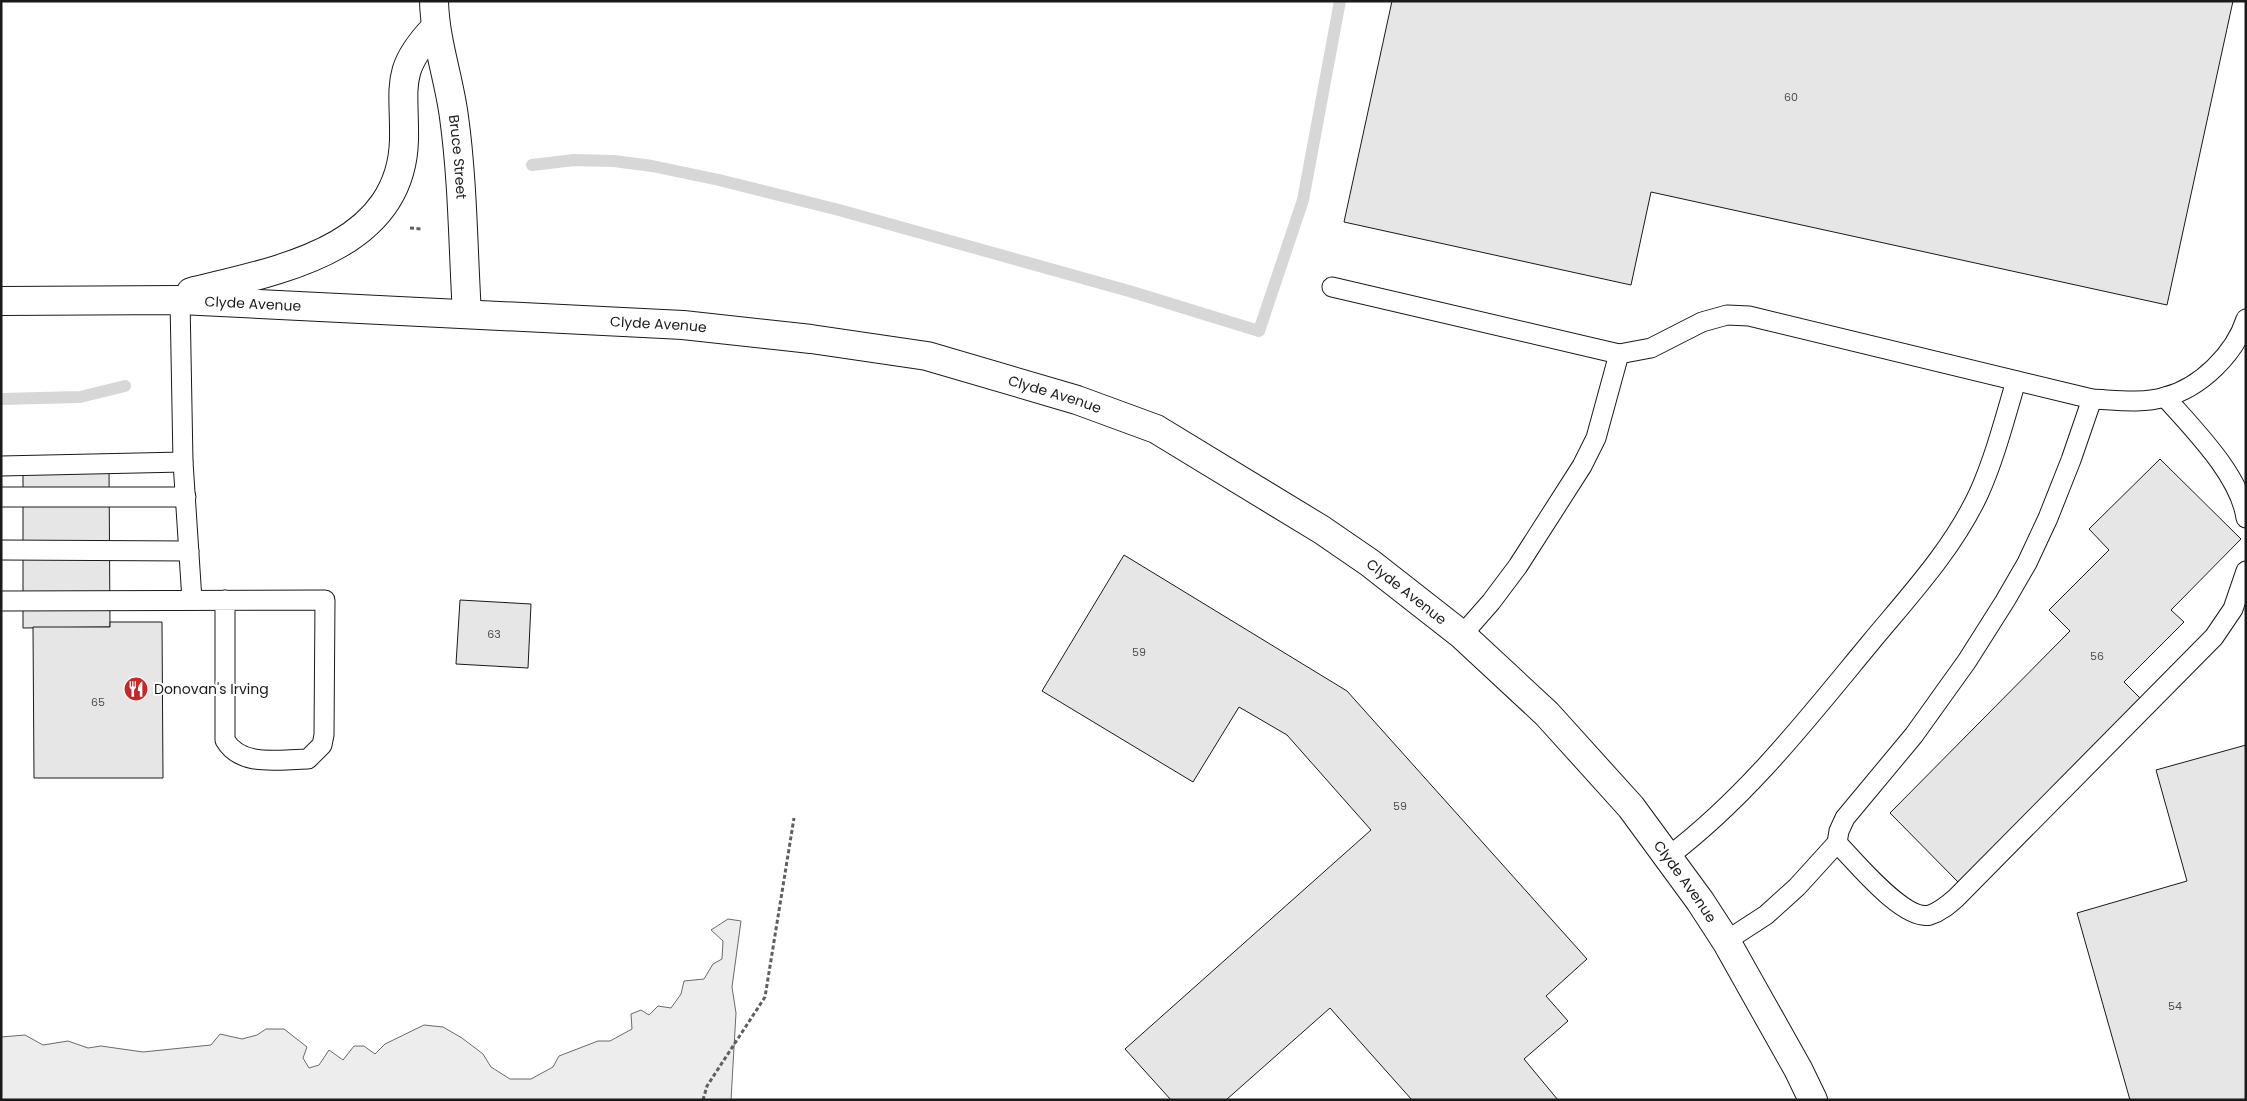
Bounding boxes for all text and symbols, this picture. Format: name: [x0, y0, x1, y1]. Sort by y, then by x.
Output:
house number: 60: [1784, 89, 1798, 105]
street label: Bruce Street: [444, 113, 471, 200]
street label: Clyde Avenue: [204, 291, 302, 316]
street label: Clyde Avenue: [610, 311, 708, 338]
street label: Clyde Avenue: [1006, 370, 1105, 418]
street label: Clyde Avenue: [1362, 554, 1451, 629]
house number: 63: [487, 626, 501, 642]
house number: 59: [1132, 644, 1146, 660]
house number: 56: [2090, 648, 2104, 664]
restaurant icon: Donovan's Irving: [123, 676, 149, 702]
place label: Donovan's Irving: [154, 679, 269, 699]
house number: 65: [91, 694, 105, 710]
house number: 59: [1393, 798, 1407, 814]
street label: Clyde Avenue: [1649, 836, 1722, 927]
house number: 54: [2168, 998, 2182, 1014]

